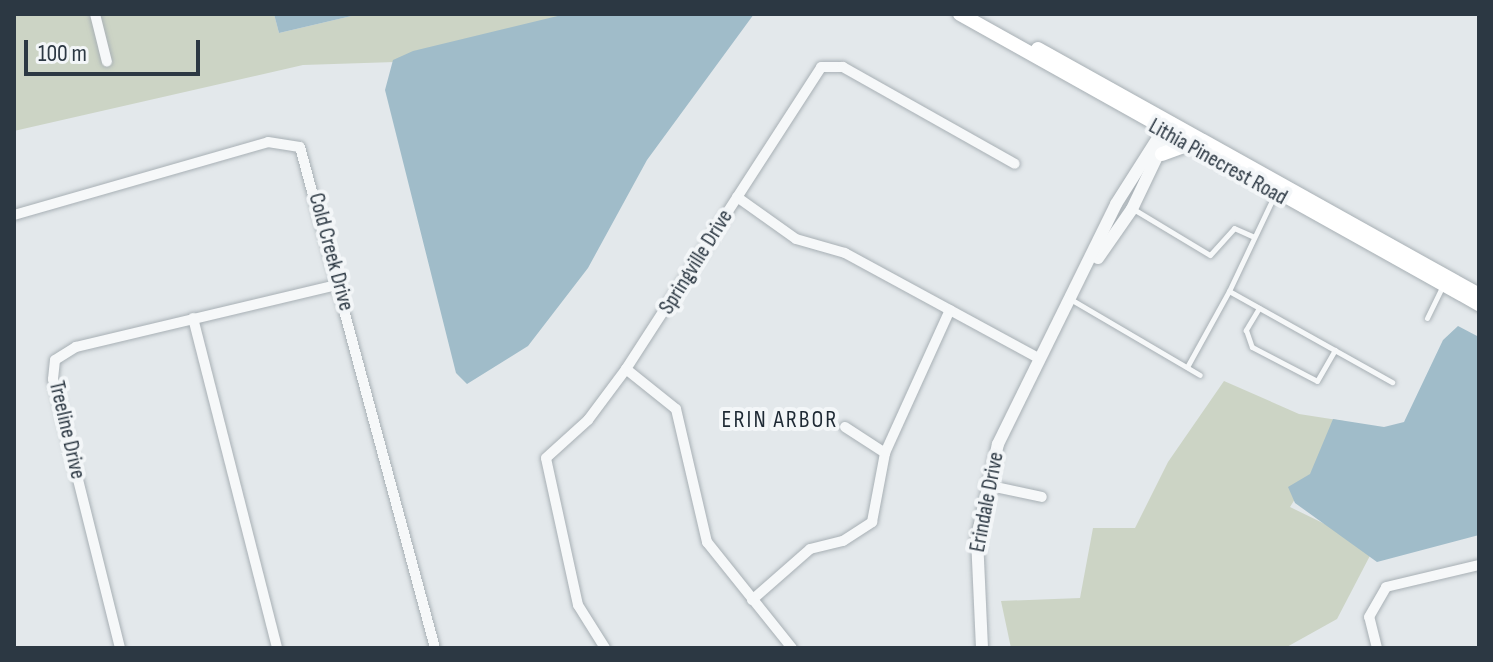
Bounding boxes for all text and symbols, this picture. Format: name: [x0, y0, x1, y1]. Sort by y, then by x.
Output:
scale bar: [28, 24, 204, 74]
text: 100 m: [38, 39, 87, 68]
street label: Lithia Pinecrest Road: [1144, 113, 1292, 211]
street label: Cold Creek Drive: [303, 190, 359, 314]
street label: Springville Drive: [653, 205, 739, 319]
street label: Treeline Drive: [43, 378, 91, 482]
district label: ERIN ARBOR: [722, 406, 838, 434]
street label: Erindale Drive: [964, 450, 1010, 554]

